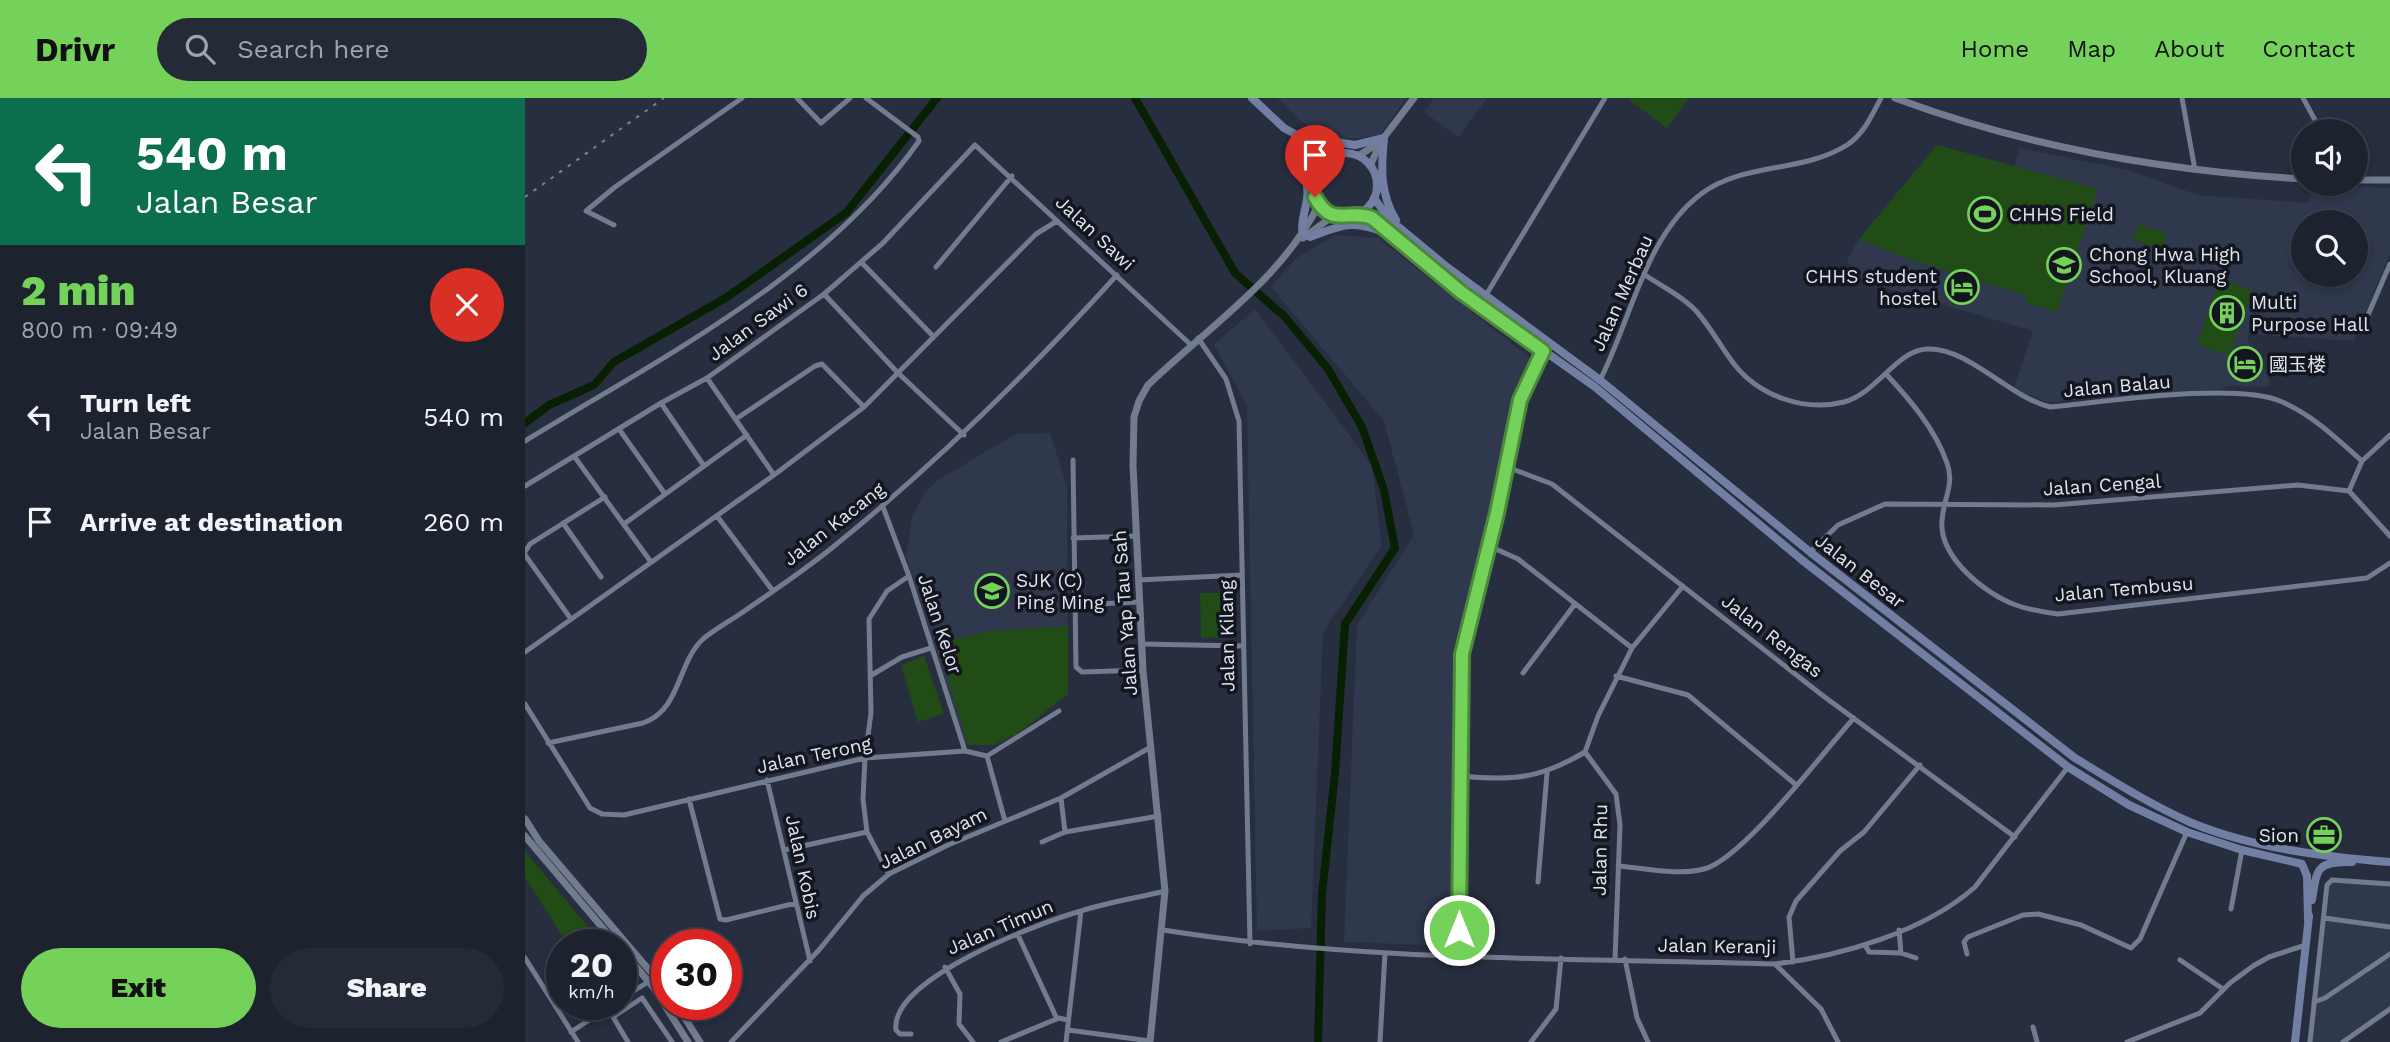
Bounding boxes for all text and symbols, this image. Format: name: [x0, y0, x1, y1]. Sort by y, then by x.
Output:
search box: [157, 18, 647, 81]
text: Drivr: [35, 30, 115, 69]
icon: search: [181, 30, 219, 68]
text: Search here: [237, 34, 390, 64]
text: Home: [1961, 35, 2029, 63]
text: Map: [2067, 35, 2116, 63]
text: About: [2154, 35, 2224, 63]
text: Contact: [2262, 35, 2355, 63]
map controls: [2291, 119, 2368, 287]
button: sound: [2291, 119, 2368, 196]
text: 540 m: [136, 124, 288, 182]
pin: [1285, 125, 1345, 197]
icon: left: [21, 126, 112, 217]
icon: arrive: [1296, 136, 1334, 174]
text: Jalan Besar: [136, 183, 318, 221]
street label: Jalan Sawi: [1051, 191, 1139, 275]
sports icon: CHHS Field: [1966, 195, 2004, 233]
place label: CHHS Field: [2009, 203, 2114, 226]
button: search: [2291, 210, 2368, 287]
street label: Jalan Merbau: [1586, 231, 1658, 355]
place label: Chong Hwa High School, Kluang: [2089, 243, 2241, 288]
school or university icon: Chong Hwa High School, Kluang: [2045, 246, 2083, 284]
place label: CHHS student hostel: [1805, 265, 1937, 310]
text: 2 min: [21, 266, 135, 315]
button: close: [430, 268, 504, 342]
hotel icon: CHHS student hostel: [1943, 268, 1981, 306]
street label: Jalan Sawi 6: [704, 278, 812, 366]
place label: Multi Purpose Hall: [2251, 291, 2369, 336]
building icon: Multi Purpose Hall: [2208, 294, 2246, 332]
text: 800 m · 09:49: [21, 317, 178, 344]
hotel icon: 國玉楼: [2226, 345, 2264, 383]
place label: 國玉楼: [2269, 353, 2326, 376]
street label: Jalan Balau: [2062, 370, 2172, 402]
text: Turn left: [80, 388, 191, 418]
icon: left: [21, 398, 59, 436]
text: 540 m: [423, 402, 504, 432]
text: Jalan Besar: [80, 418, 211, 445]
street label: Jalan Cengal: [2042, 469, 2162, 501]
street label: Jalan Kacang: [779, 477, 890, 571]
icon: arrive: [21, 503, 59, 541]
text: Arrive at destination: [80, 507, 343, 537]
text: 260 m: [423, 507, 504, 537]
street label: Jalan Yap Tau Sah: [1108, 529, 1142, 697]
street label: Jalan Besar: [1810, 529, 1910, 613]
place label: SJK (C) Ping Ming: [1016, 569, 1105, 614]
street label: Jalan Kelor: [913, 571, 967, 677]
street label: Jalan Tembusu: [2054, 571, 2194, 607]
school or university icon: SJK (C) Ping Ming: [973, 572, 1011, 610]
street label: Jalan Kilang: [1215, 579, 1239, 692]
street label: Jalan Rengas: [1717, 589, 1827, 683]
street label: Jalan Terong: [755, 731, 874, 778]
street label: Jalan Bayam: [875, 802, 991, 874]
street label: Jalan Rhu: [1588, 804, 1612, 896]
street label: Jalan Kobis: [781, 813, 825, 921]
office icon: Sion: [2305, 816, 2343, 854]
place label: Sion: [2259, 824, 2299, 847]
position arrow: [1422, 893, 1496, 967]
street label: Jalan Timun: [943, 894, 1057, 960]
speed limit sign: 30: [651, 929, 742, 1020]
street label: Jalan Keranji: [1657, 933, 1777, 959]
text: 20: [570, 944, 613, 986]
button: Exit: [21, 948, 256, 1028]
button: Share: [270, 948, 504, 1028]
text: km/h: [568, 981, 615, 1002]

